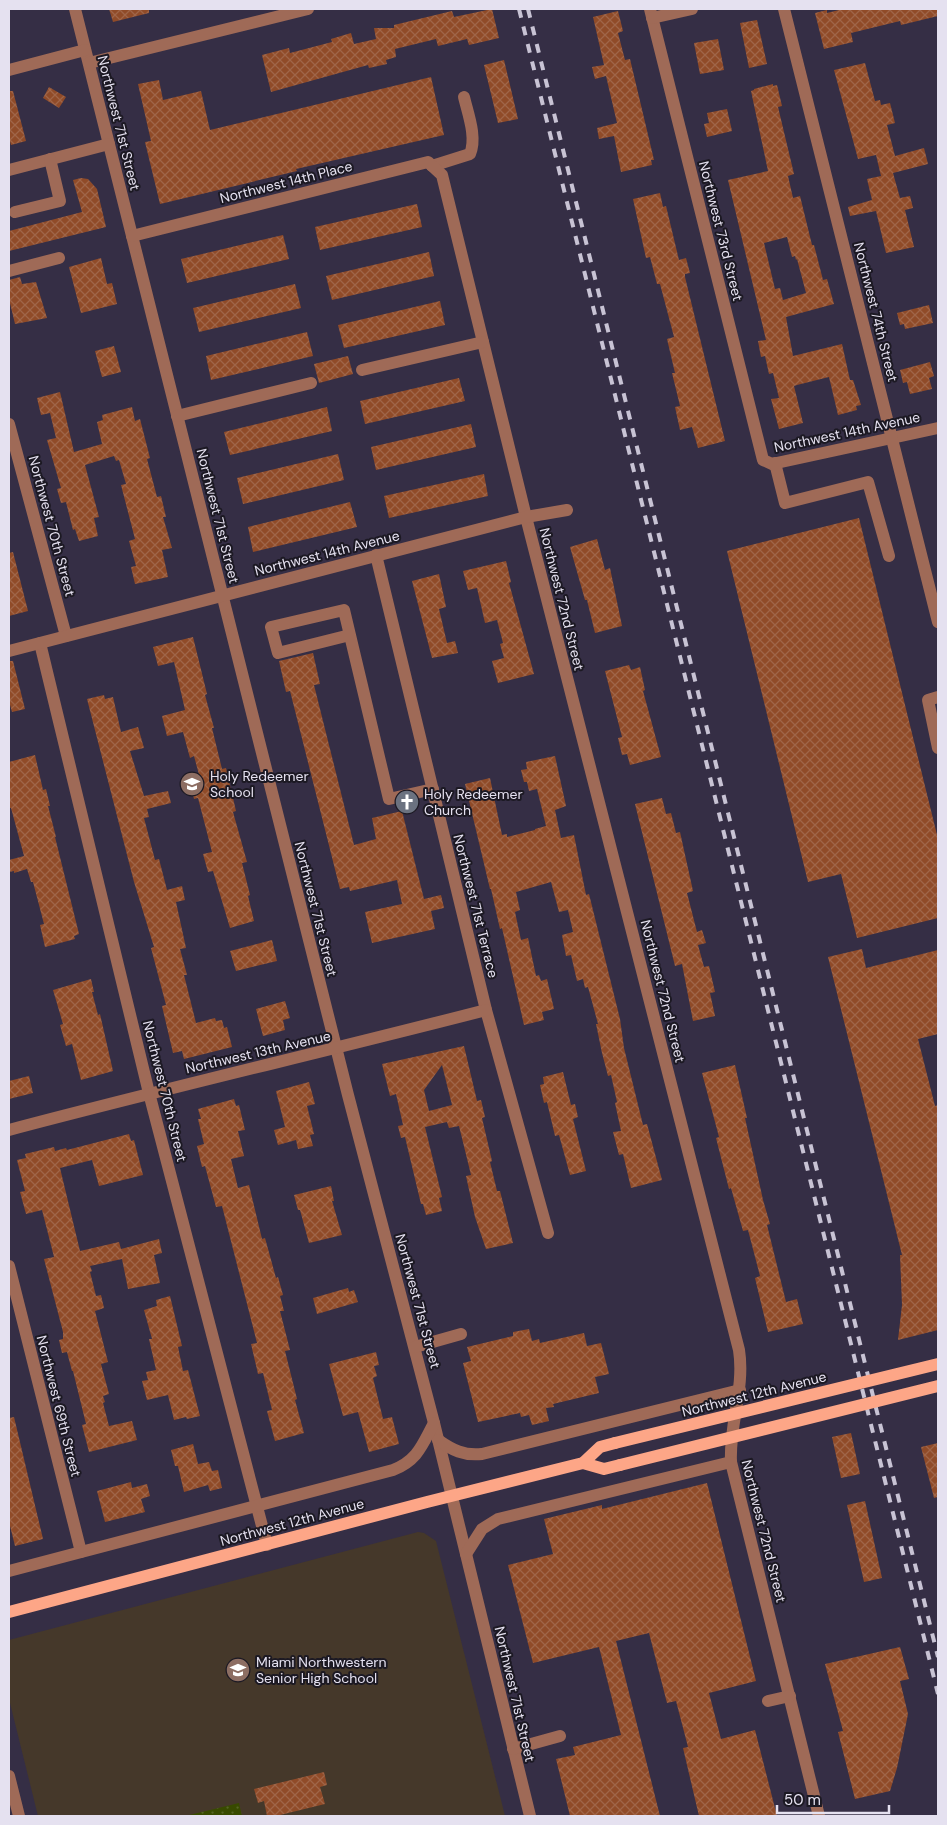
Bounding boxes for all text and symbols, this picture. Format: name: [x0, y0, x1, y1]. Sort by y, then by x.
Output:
street label: Northwest 71st Street: [94, 54, 144, 192]
street label: Northwest 14th Place: [218, 157, 354, 207]
street label: Northwest 73rd Street: [695, 159, 747, 303]
street label: Northwest 74th Street: [850, 240, 902, 384]
street label: Northwest 14th Avenue: [772, 408, 922, 456]
street label: Northwest 71st Street: [193, 447, 243, 585]
street label: Northwest 70th Street: [25, 454, 79, 598]
street label: Northwest 14th Avenue: [253, 526, 401, 580]
street label: Northwest 72nd Street: [536, 526, 588, 672]
place label: Holy Redeemer School: [210, 767, 309, 801]
school or university icon: Holy Redeemer School: [179, 771, 205, 797]
place label: Holy Redeemer Church: [424, 785, 523, 819]
church icon: Holy Redeemer Church: [394, 789, 420, 815]
street label: Northwest 71st Terrace: [449, 832, 503, 980]
street label: Northwest 71st Street: [291, 840, 341, 978]
street label: Northwest 72nd Street: [637, 918, 689, 1064]
street label: Northwest 70th Street: [139, 1019, 191, 1163]
street label: Northwest 13th Avenue: [184, 1027, 332, 1077]
street label: Northwest 71st Street: [391, 1232, 445, 1370]
street label: Northwest 69th Street: [33, 1333, 85, 1479]
street label: Northwest 12th Avenue: [680, 1367, 828, 1421]
street label: Northwest 72nd Street: [738, 1458, 790, 1604]
street label: Northwest 12th Avenue: [218, 1494, 366, 1550]
street label: Northwest 71st Street: [491, 1624, 539, 1764]
place label: Miami Northwestern Senior High School: [256, 1653, 387, 1687]
school or university icon: Miami Northwestern Senior High School: [225, 1657, 251, 1683]
scale bar: [777, 1782, 890, 1814]
text: 50 m: [784, 1790, 821, 1810]

